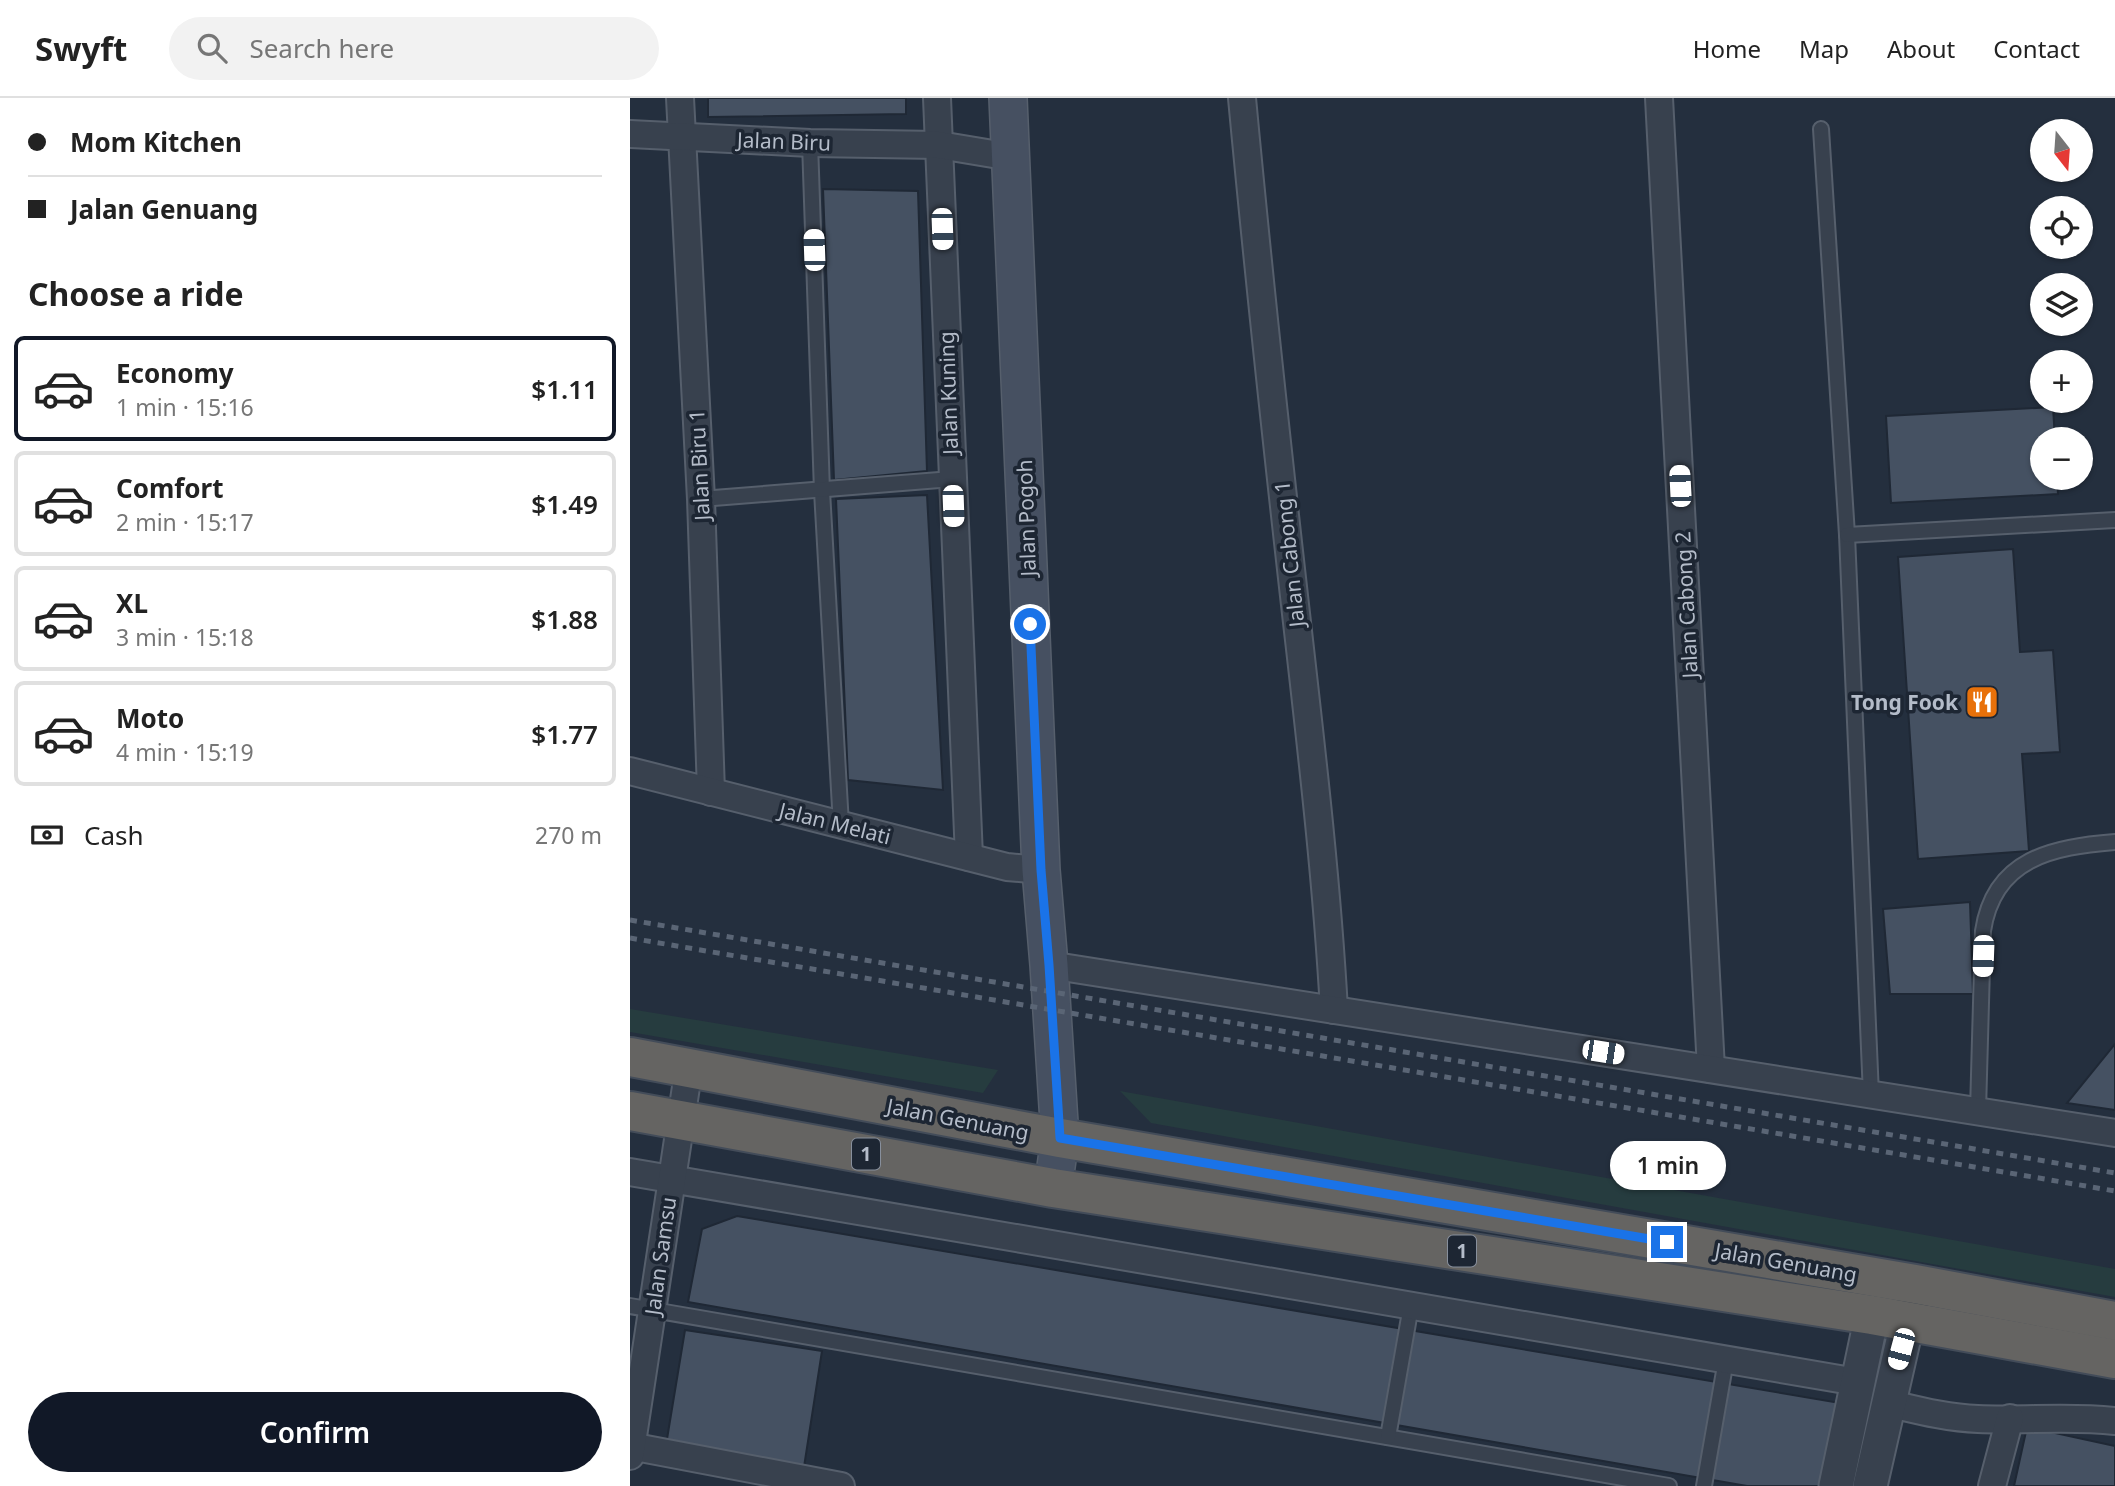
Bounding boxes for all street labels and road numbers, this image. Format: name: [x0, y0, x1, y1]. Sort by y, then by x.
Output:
street label: Jalan Biru: [735, 125, 831, 157]
street label: Jalan Kuning: [932, 331, 964, 457]
street label: Jalan Biru 1: [682, 409, 716, 523]
street label: Jalan Pogoh: [1010, 459, 1042, 579]
street label: Jalan Cabong 1: [1267, 479, 1311, 631]
street label: Jalan Cabong 2: [1668, 531, 1704, 681]
street label: Jalan Melati: [774, 795, 894, 850]
street label: Jalan Genuang: [883, 1091, 1031, 1146]
road number: 1: [852, 1138, 880, 1170]
street label: Jalan Samsu: [638, 1195, 682, 1319]
street label: Jalan Genuang: [1711, 1235, 1859, 1288]
road number: 1: [1448, 1236, 1476, 1266]

